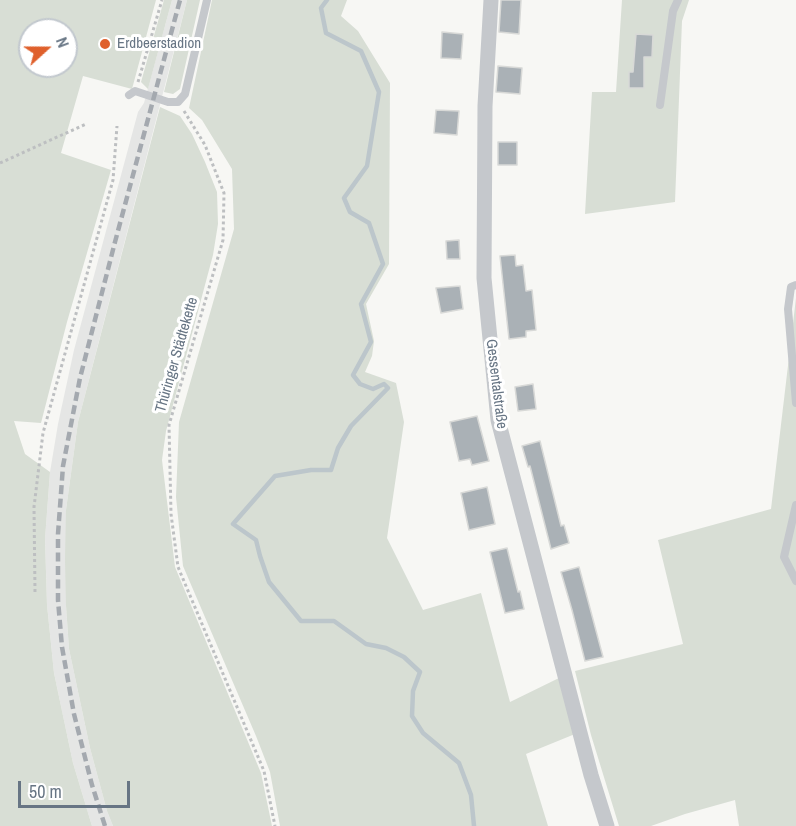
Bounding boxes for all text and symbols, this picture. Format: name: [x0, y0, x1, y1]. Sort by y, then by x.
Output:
north arrow: [18, 18, 78, 78]
text: N: [51, 34, 75, 51]
place label: Erdbeerstadion: [117, 35, 201, 53]
marker: Erdbeerstadion: [98, 37, 112, 51]
street label: Thüringer Städtekette: [152, 295, 202, 415]
street label: Gessentalstraße: [482, 338, 510, 430]
scale bar: [21, 769, 134, 807]
text: 50 m: [29, 779, 62, 804]

